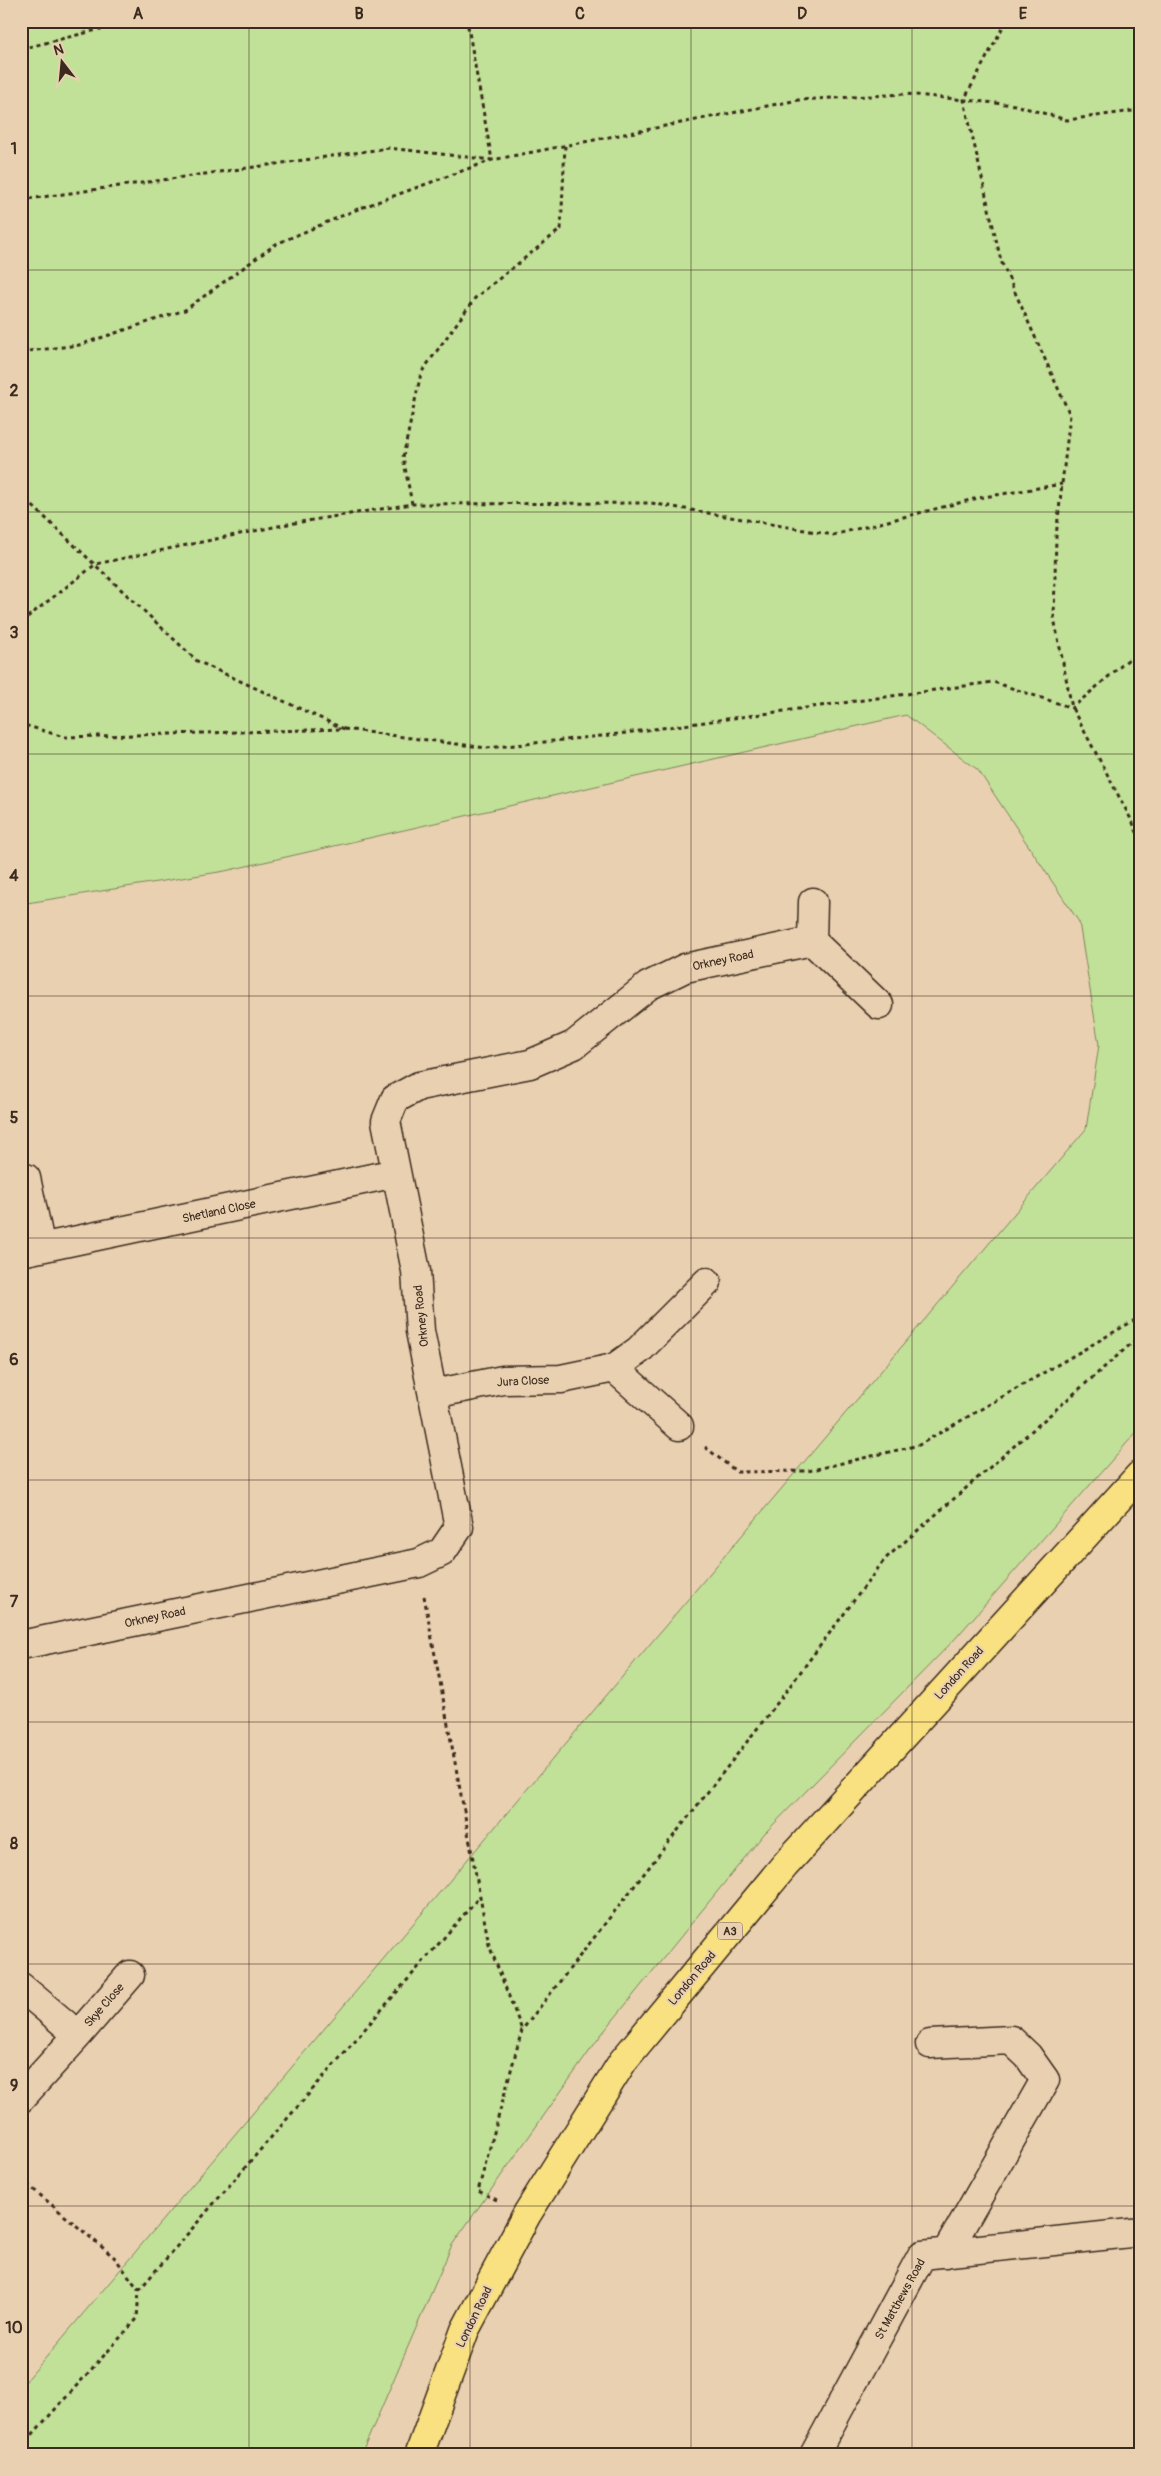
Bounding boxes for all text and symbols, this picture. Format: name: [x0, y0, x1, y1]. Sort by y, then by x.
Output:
text: A: [133, 4, 144, 24]
text: B: [354, 4, 364, 24]
text: C: [575, 4, 585, 24]
text: D: [797, 4, 807, 24]
text: E: [1019, 4, 1028, 24]
north arrow: [38, 38, 88, 88]
text: N: [52, 41, 65, 59]
text: 1: [11, 139, 17, 159]
text: 2: [10, 381, 19, 401]
text: 3: [10, 623, 19, 643]
text: 4: [9, 866, 19, 886]
street label: Orkney Road: [691, 947, 755, 974]
text: 5: [10, 1108, 19, 1128]
street label: Shetland Close: [181, 1196, 257, 1227]
street label: Orkney Road: [411, 1284, 432, 1348]
text: 6: [9, 1350, 19, 1370]
street label: Jura Close: [497, 1373, 550, 1390]
text: 7: [10, 1592, 19, 1612]
street label: Orkney Road: [123, 1604, 187, 1631]
street label: London Road: [932, 1644, 987, 1703]
text: 8: [10, 1834, 18, 1854]
road number: A3: [718, 1922, 742, 1940]
street label: London Road: [665, 1948, 719, 2008]
street label: Skye Close: [81, 1980, 128, 2030]
text: 9: [10, 2076, 18, 2096]
street label: St Matthews Road: [872, 2256, 929, 2342]
street label: London Road: [453, 2284, 496, 2350]
text: 10: [5, 2318, 23, 2338]

